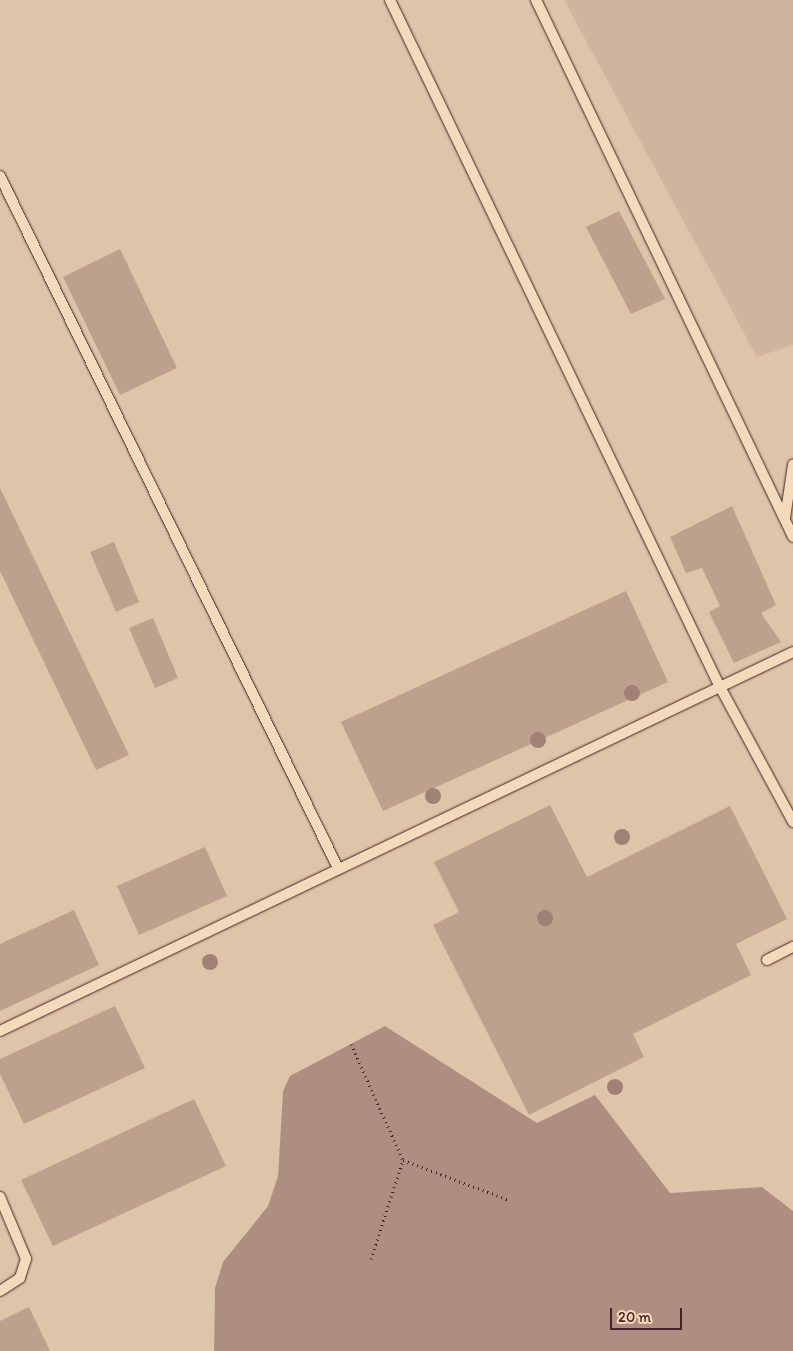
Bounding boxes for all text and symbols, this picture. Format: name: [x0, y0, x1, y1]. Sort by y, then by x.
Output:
scale bar: [613, 1298, 686, 1330]
text: 20 m: [618, 1308, 651, 1326]

